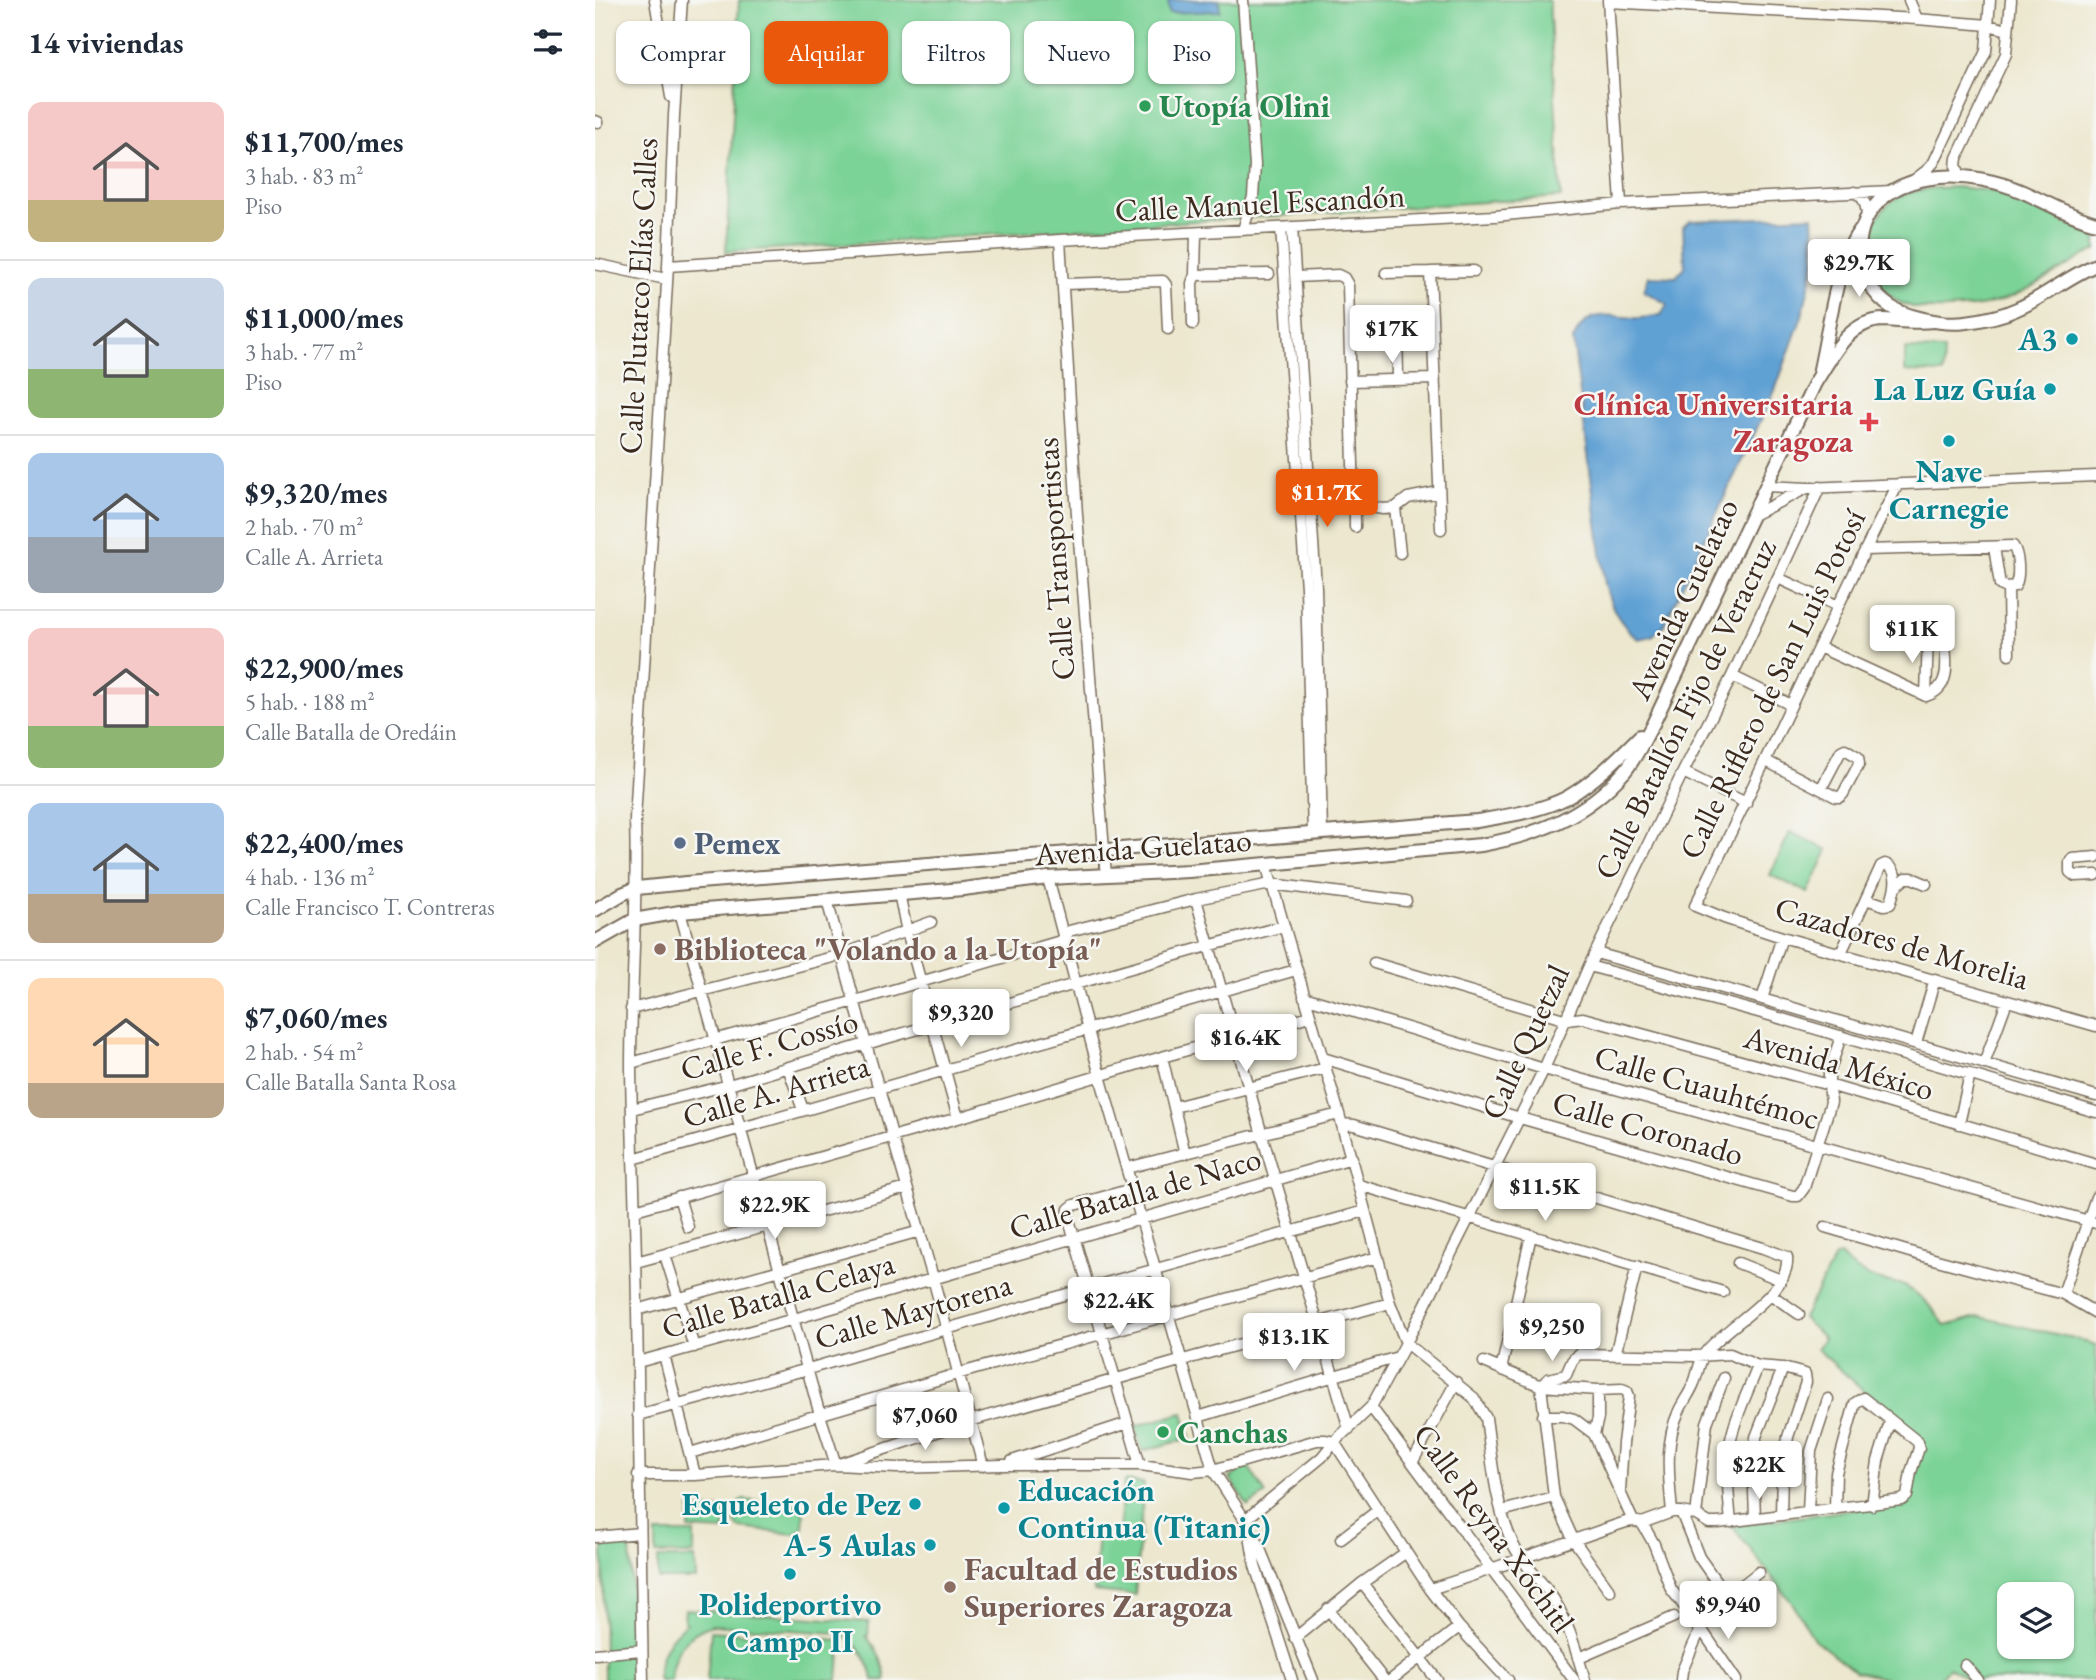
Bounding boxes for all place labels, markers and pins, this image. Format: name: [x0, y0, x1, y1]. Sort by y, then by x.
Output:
place label: Utopía Olini: [1159, 85, 1331, 127]
marker: Utopía Olini: [1137, 98, 1153, 114]
pin: $29.7K: [1802, 240, 1916, 299]
pin: $17K: [1351, 306, 1433, 365]
place label: A3: [2017, 318, 2058, 360]
marker: A3: [2064, 331, 2080, 347]
place label: La Luz Guía: [1874, 368, 2037, 410]
marker: La Luz Guía: [2042, 381, 2058, 397]
place label: Clínica Universitaria Zaragoza: [1574, 383, 1854, 462]
marker: Clínica Universitaria Zaragoza: [1859, 412, 1879, 432]
marker: Nave Carnegie: [1941, 433, 1957, 449]
place label: Nave Carnegie: [1889, 450, 2009, 529]
pin: $11.7K: [1270, 470, 1384, 529]
pin: $11K: [1871, 606, 1953, 665]
place label: Pemex: [694, 822, 781, 864]
marker: Pemex: [672, 835, 688, 851]
place label: Biblioteca "Volando a la Utopía": [674, 928, 1102, 970]
marker: Biblioteca "Volando a la Utopía": [652, 941, 668, 957]
pin: $9,320: [904, 990, 1018, 1049]
pin: $16.4K: [1189, 1014, 1303, 1074]
pin: $11.5K: [1488, 1164, 1602, 1223]
pin: $22.9K: [718, 1182, 832, 1241]
pin: $22.4K: [1062, 1278, 1176, 1337]
pin: $9,250: [1495, 1304, 1609, 1363]
pin: $13.1K: [1237, 1314, 1351, 1373]
pin: $7,060: [868, 1392, 982, 1452]
place label: Canchas: [1177, 1411, 1288, 1453]
marker: Canchas: [1155, 1424, 1171, 1440]
pin: $22K: [1718, 1442, 1800, 1501]
place label: Educación Continua (Titanic): [1018, 1469, 1270, 1548]
place label: Esqueleto de Pez: [681, 1483, 901, 1525]
marker: Esqueleto de Pez: [907, 1496, 923, 1512]
marker: Educación Continua (Titanic): [996, 1500, 1012, 1516]
place label: A-5 Aulas: [782, 1524, 916, 1566]
marker: A-5 Aulas: [922, 1537, 938, 1553]
place label: Facultad de Estudios Superiores Zaragoza: [964, 1548, 1238, 1627]
marker: Polideportivo Campo II: [782, 1566, 798, 1582]
marker: Facultad de Estudios Superiores Zaragoza: [942, 1579, 958, 1595]
pin: $9,940: [1671, 1582, 1785, 1641]
place label: Polideportivo Campo II: [699, 1583, 881, 1662]

